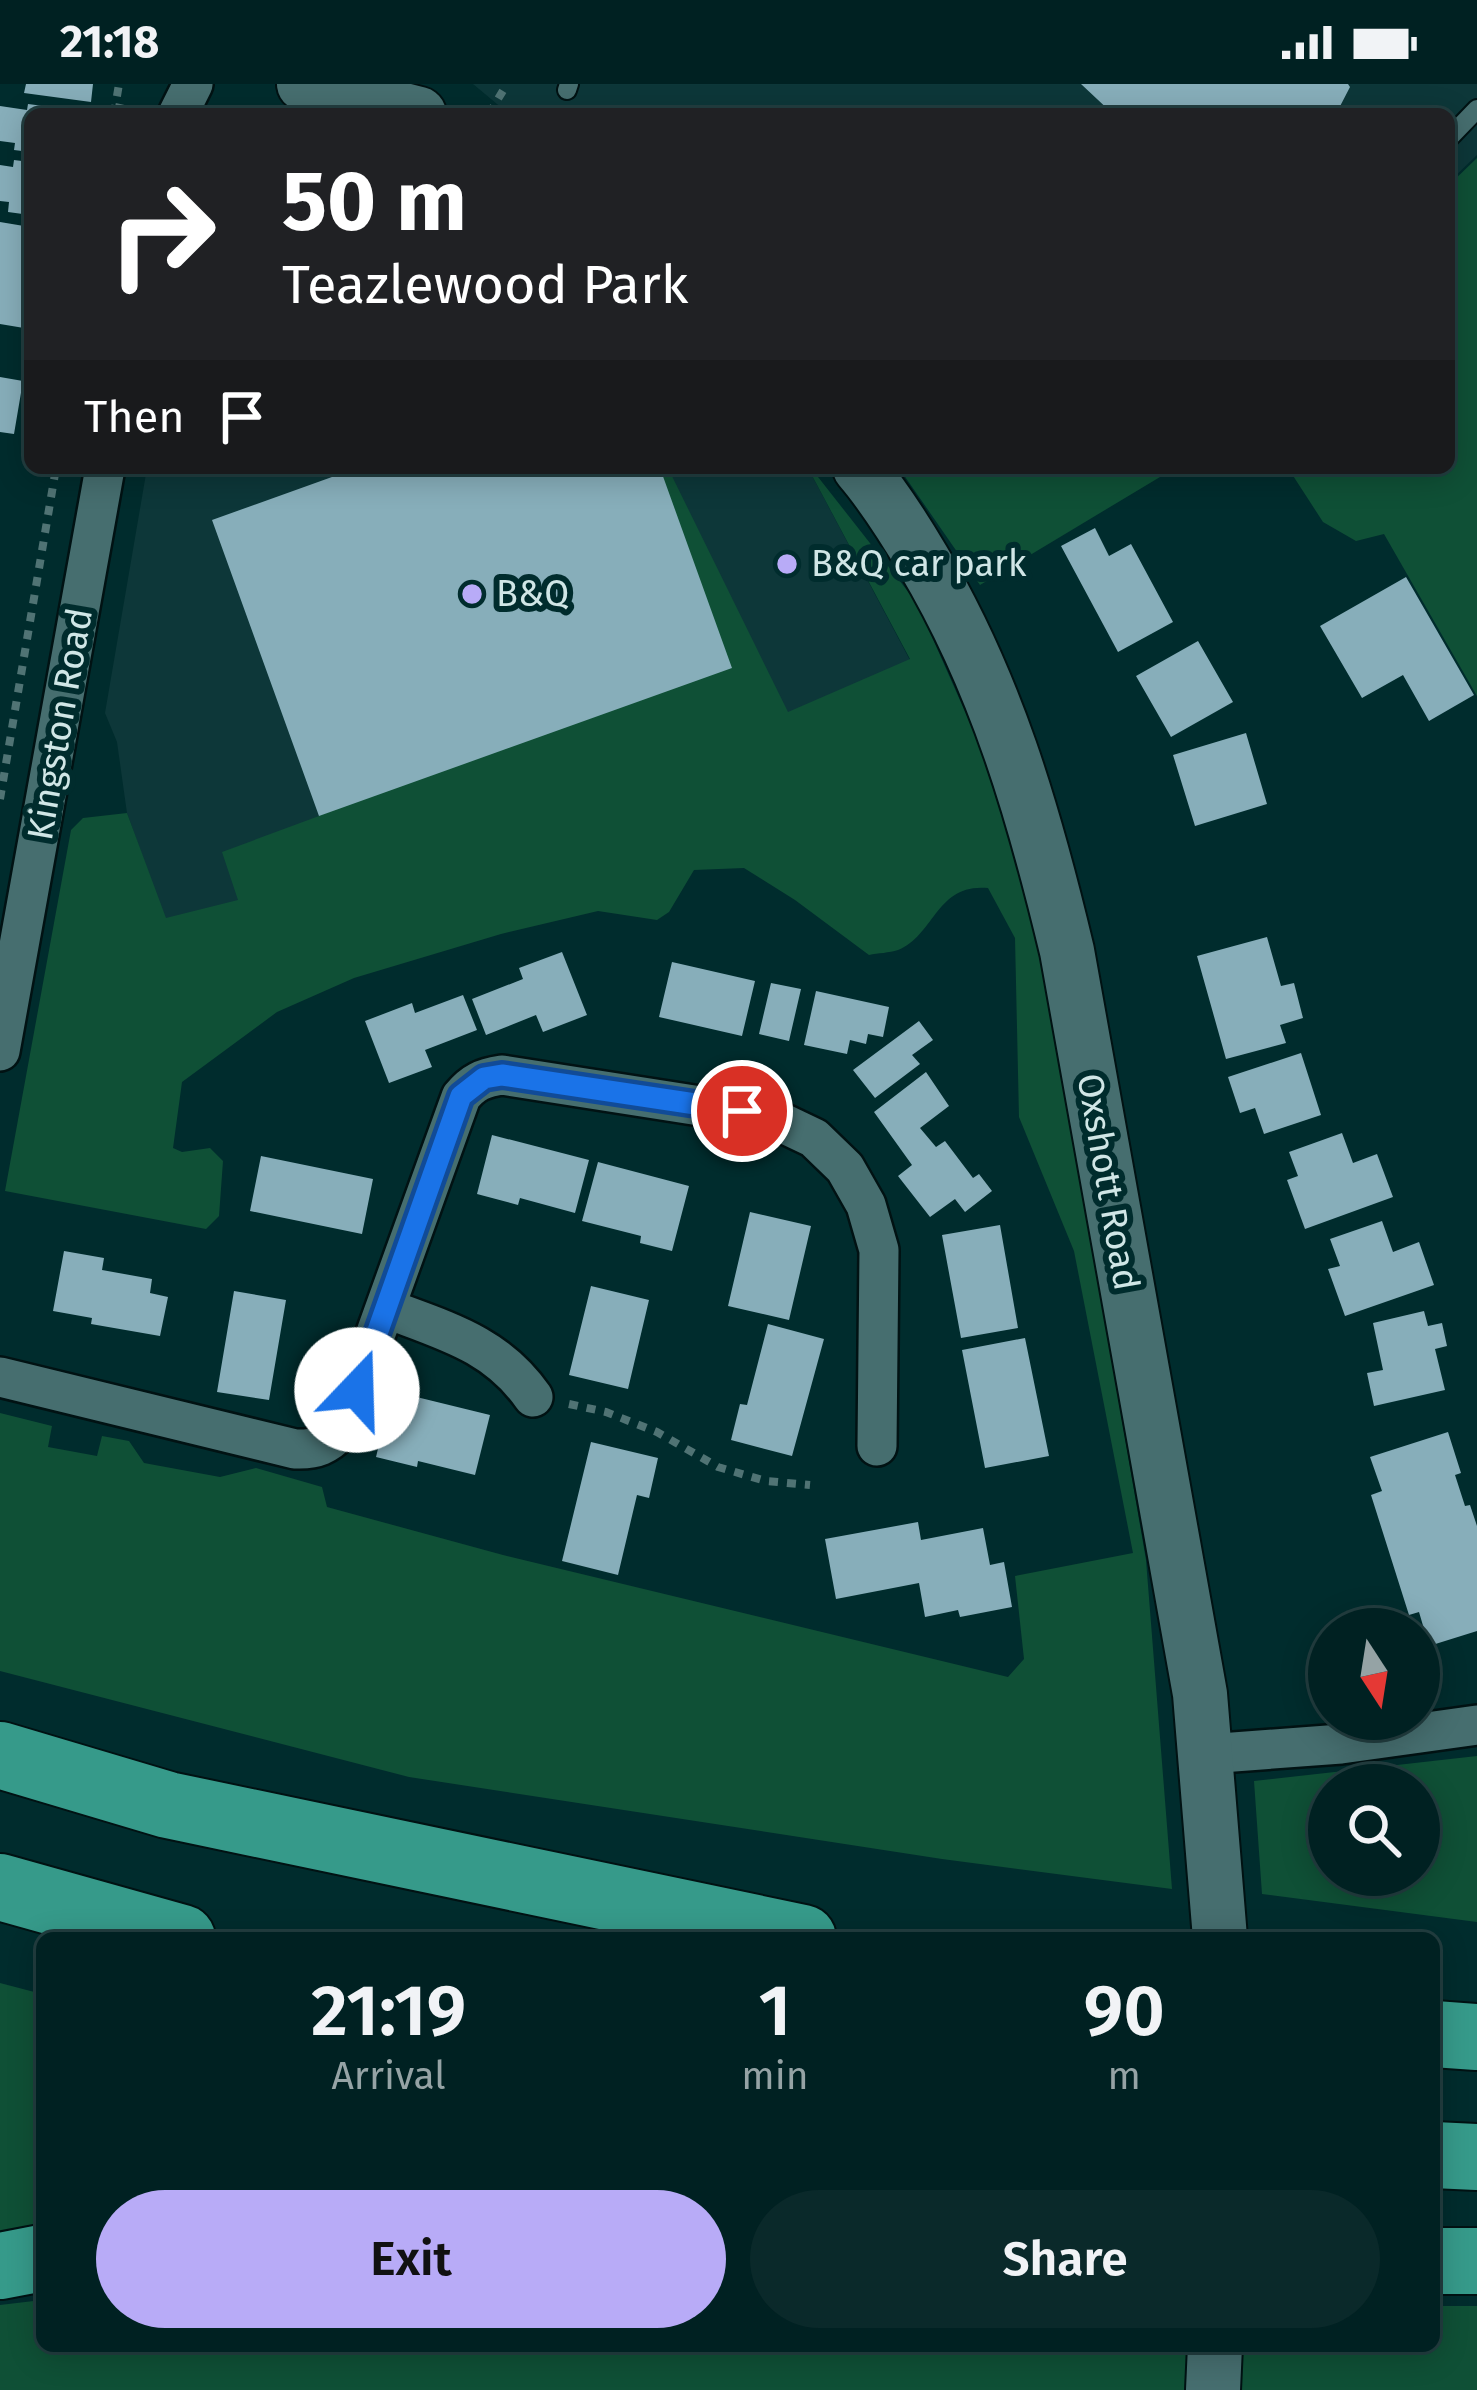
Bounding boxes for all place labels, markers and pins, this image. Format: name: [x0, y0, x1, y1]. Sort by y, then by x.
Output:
place label: B&Q car park: [811, 542, 1027, 586]
marker: B&Q car park: [774, 551, 800, 577]
place label: B&Q: [496, 572, 569, 616]
marker: B&Q: [459, 581, 485, 607]
pin: [691, 1060, 793, 1162]

